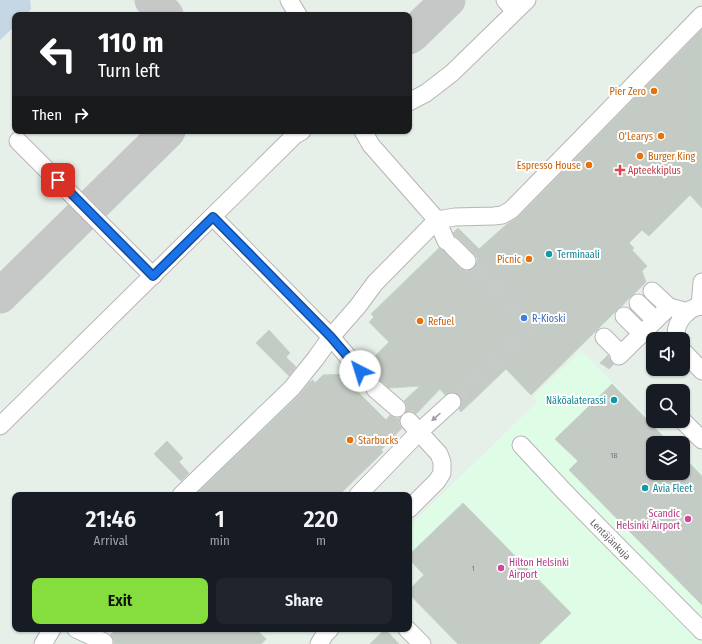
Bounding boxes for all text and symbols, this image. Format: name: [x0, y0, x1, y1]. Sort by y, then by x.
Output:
text: 110 m: [98, 26, 164, 59]
icon: left: [32, 28, 84, 80]
text: Turn left: [98, 60, 160, 82]
place label: Pier Zero: [610, 86, 646, 98]
marker: Pier Zero: [649, 86, 659, 96]
icon: right: [70, 104, 92, 126]
text: Then: [32, 106, 62, 124]
place label: O'Learys: [619, 131, 653, 143]
marker: O'Learys: [656, 131, 666, 141]
marker: Burger King: [635, 151, 645, 161]
place label: Burger King: [648, 151, 695, 163]
place label: Espresso House: [517, 160, 581, 172]
marker: Espresso House: [584, 160, 594, 170]
pin: [41, 163, 75, 197]
marker: Apteekkiplus: [615, 165, 625, 175]
place label: Apteekkiplus: [628, 165, 681, 177]
icon: arrive: [47, 169, 69, 191]
marker: Terminaali: [544, 249, 554, 259]
place label: Terminaali: [557, 249, 600, 261]
place label: Picnic: [497, 254, 522, 266]
marker: Picnic: [524, 254, 534, 264]
marker: R-Kioski: [519, 313, 529, 323]
place label: R-Kioski: [532, 313, 565, 325]
marker: Refuel: [415, 316, 425, 326]
place label: Refuel: [428, 316, 454, 328]
map controls: [646, 332, 690, 480]
button: sound: [646, 332, 690, 376]
position arrow: [339, 350, 381, 392]
button: search: [646, 384, 690, 428]
place label: Näköalaterassi: [546, 395, 606, 407]
marker: Näköalaterassi: [609, 395, 619, 405]
one-way arrow: [431, 413, 441, 422]
marker: Starbucks: [345, 435, 355, 445]
place label: Starbucks: [358, 435, 398, 447]
button: layers: [646, 436, 690, 480]
house number: 1B: [610, 451, 618, 460]
marker: Avia Fleet: [640, 483, 650, 493]
place label: Avia Fleet: [653, 483, 693, 495]
text: 21:46: [86, 505, 136, 533]
text: 1: [215, 505, 225, 533]
text: 220: [303, 505, 338, 533]
place label: Scandic Helsinki Airport: [616, 508, 681, 532]
marker: Scandic Helsinki Airport: [683, 514, 693, 524]
street label: Lentäjänkuja: [587, 517, 633, 563]
text: Arrival: [94, 533, 128, 548]
text: min: [210, 533, 230, 548]
text: m: [316, 533, 326, 548]
place label: Hilton Helsinki Airport: [509, 557, 569, 581]
marker: Hilton Helsinki Airport: [496, 563, 506, 573]
house number: 1: [471, 564, 475, 573]
button: Exit: [32, 578, 208, 624]
button: Share: [216, 578, 392, 624]

